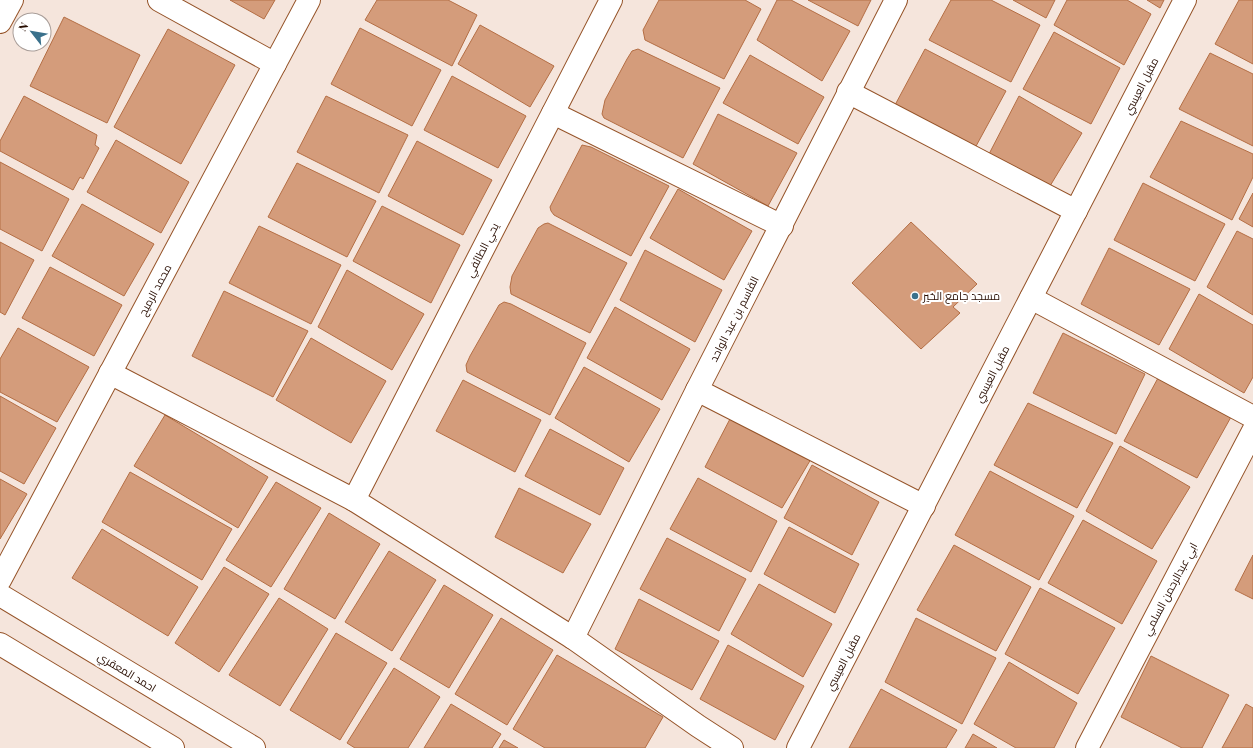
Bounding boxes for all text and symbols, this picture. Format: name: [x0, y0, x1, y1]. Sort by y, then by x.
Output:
north arrow: [12, 12, 52, 52]
text: N: [15, 19, 32, 34]
street label: مقبل العيسي: [1120, 55, 1162, 117]
street label: يحي الطائفي: [461, 220, 503, 280]
street label: محمد الرميح: [135, 261, 175, 319]
street label: القاسم بن عبد الواحد: [705, 273, 763, 365]
place label: مسجد جامع الخير: [922, 288, 1000, 304]
marker: مسجد جامع الخير: [910, 291, 920, 301]
street label: مقبل العيسي: [971, 343, 1013, 405]
street label: ابي عبدالرحمن السلمي: [1139, 540, 1202, 639]
street label: مقبل العيسي: [822, 631, 864, 693]
street label: احمد المعقري: [94, 648, 159, 697]

